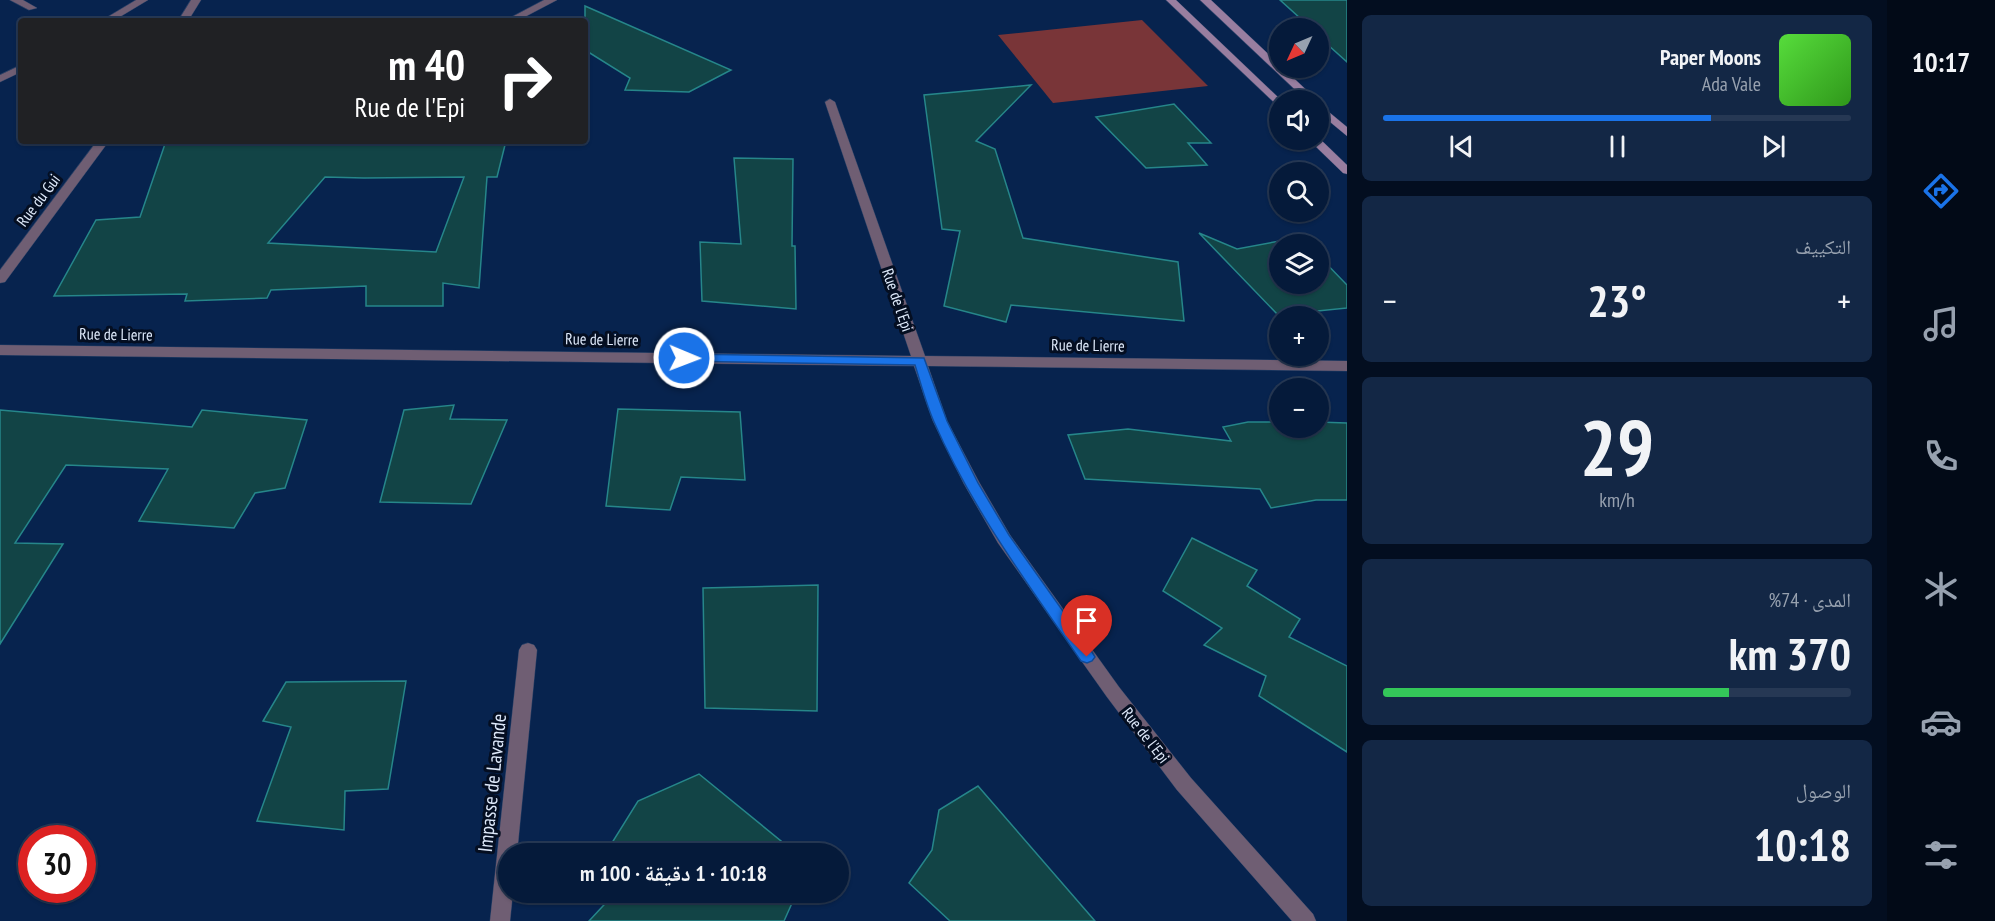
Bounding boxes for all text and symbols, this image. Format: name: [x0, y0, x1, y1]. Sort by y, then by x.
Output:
north arrow: [1269, 18, 1329, 78]
map controls: [1269, 18, 1329, 438]
text: 40 m: [388, 37, 465, 92]
icon: right: [486, 42, 564, 120]
text: Paper Moons: [1660, 43, 1761, 71]
text: 10:17: [1912, 45, 1970, 79]
text: Ada Vale: [1702, 71, 1761, 97]
text: Rue de l'Epi: [355, 90, 465, 124]
button: sound: [1269, 90, 1329, 150]
icon: previous: [1445, 130, 1478, 163]
icon: pause: [1601, 130, 1634, 163]
icon: next: [1757, 130, 1790, 163]
button: search: [1269, 162, 1329, 222]
street label: Rue du Gui: [12, 170, 64, 230]
icon: directions: [1920, 170, 1962, 212]
button: layers: [1269, 234, 1329, 294]
text: التكييف: [1795, 234, 1851, 260]
street label: Rue de l'Epi: [878, 266, 918, 334]
text: 23°: [1587, 271, 1647, 329]
text: −: [1383, 279, 1397, 322]
text: +: [1837, 279, 1851, 322]
icon: music: [1920, 303, 1962, 345]
button: +: [1269, 306, 1329, 366]
street label: Rue de Lierre: [79, 323, 153, 345]
position arrow: [652, 326, 716, 390]
street label: Rue de Lierre: [565, 328, 639, 350]
street label: Rue de Lierre: [1051, 334, 1125, 356]
button: −: [1269, 378, 1329, 438]
text: 29: [1580, 397, 1654, 498]
icon: phone: [1920, 435, 1962, 477]
text: km/h: [1599, 487, 1635, 513]
icon: climate: [1920, 568, 1962, 610]
text: المدى · 74%: [1768, 587, 1851, 613]
pin: [1061, 595, 1112, 657]
icon: arrive: [1070, 604, 1103, 637]
text: 370 km: [1729, 624, 1851, 682]
icon: car: [1920, 701, 1962, 743]
street label: Rue de l'Epi: [1118, 703, 1174, 767]
street label: Impasse de Lavande: [472, 712, 512, 854]
text: الوصول: [1796, 778, 1851, 804]
text: 10:18: [1754, 815, 1851, 873]
speed limit sign: 30: [18, 825, 96, 903]
icon: filters: [1920, 834, 1962, 876]
text: 10:18 · 1 دقيقة · 100 m: [580, 859, 767, 887]

